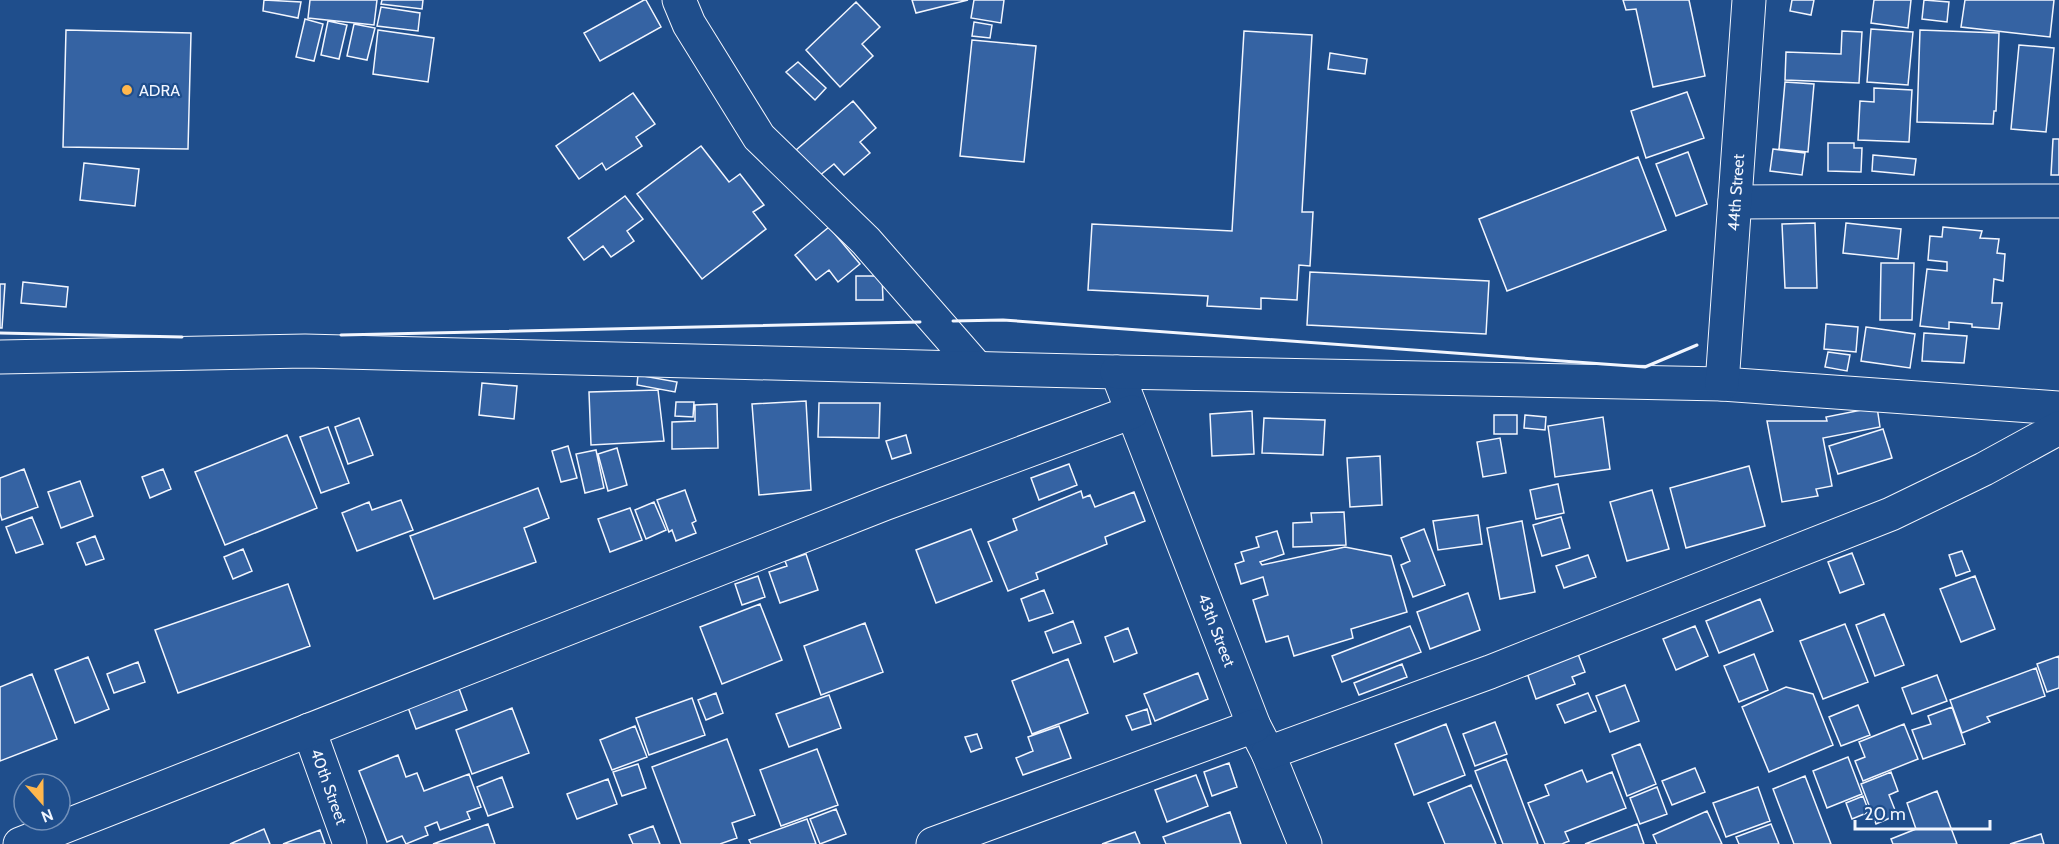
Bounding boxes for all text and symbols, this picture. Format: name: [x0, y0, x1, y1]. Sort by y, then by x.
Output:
place label: ADRA: [139, 81, 180, 100]
marker: ADRA: [120, 83, 134, 97]
street label: 44th Street: [1723, 153, 1748, 232]
street label: 43th Street: [1194, 591, 1240, 670]
street label: 40th Street: [307, 746, 352, 828]
north arrow: [12, 772, 72, 832]
scale bar: [1855, 793, 1990, 831]
text: 20 m: [1864, 803, 1906, 825]
text: N: [39, 805, 56, 826]

